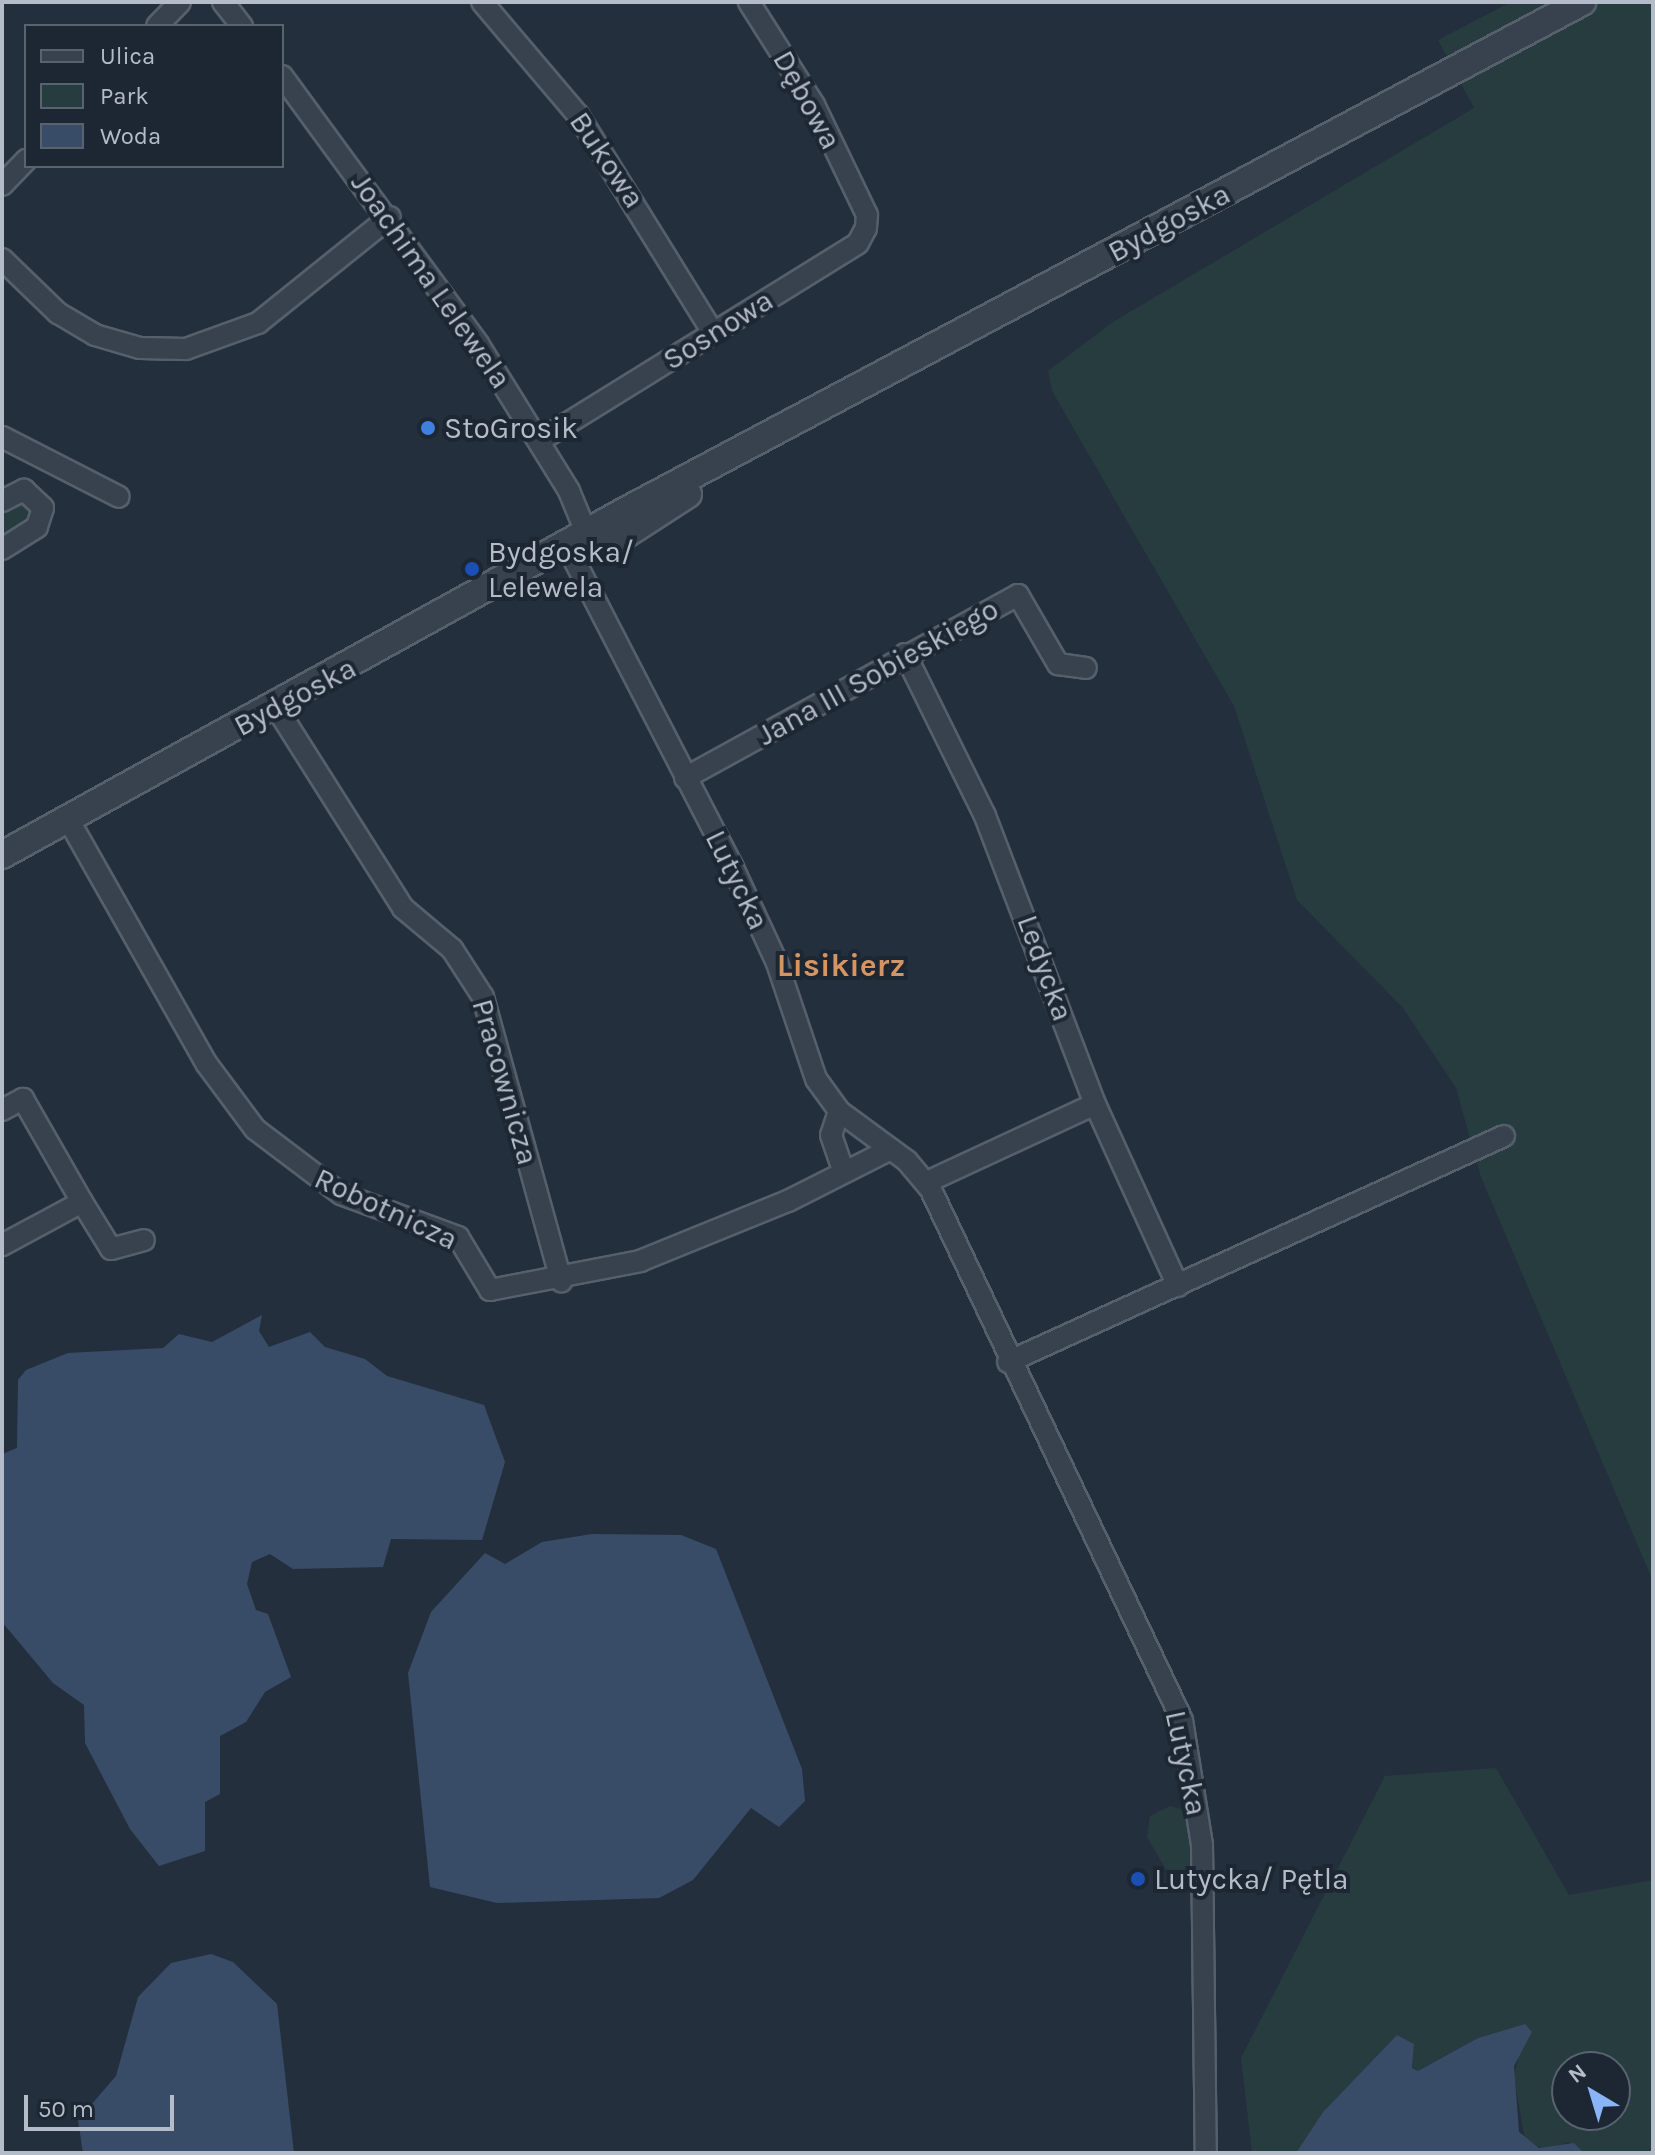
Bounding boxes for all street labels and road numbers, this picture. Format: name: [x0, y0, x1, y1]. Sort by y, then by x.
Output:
street label: Dębowa: [765, 44, 849, 156]
street label: Bukowa: [562, 105, 652, 215]
street label: Joachima Lelewela: [343, 166, 519, 396]
street label: Bydgoska: [1102, 176, 1236, 270]
street label: Sosnowa: [656, 282, 780, 378]
street label: Jana III Sobieskiego: [751, 591, 1005, 753]
street label: Bydgoska: [228, 650, 362, 744]
street label: Lutycka: [698, 824, 776, 936]
street label: Ledycka: [1009, 910, 1081, 1026]
street label: Pracownicza: [464, 995, 546, 1169]
street label: Robotnicza: [309, 1160, 463, 1258]
street label: Lutycka: [1157, 1707, 1215, 1819]

